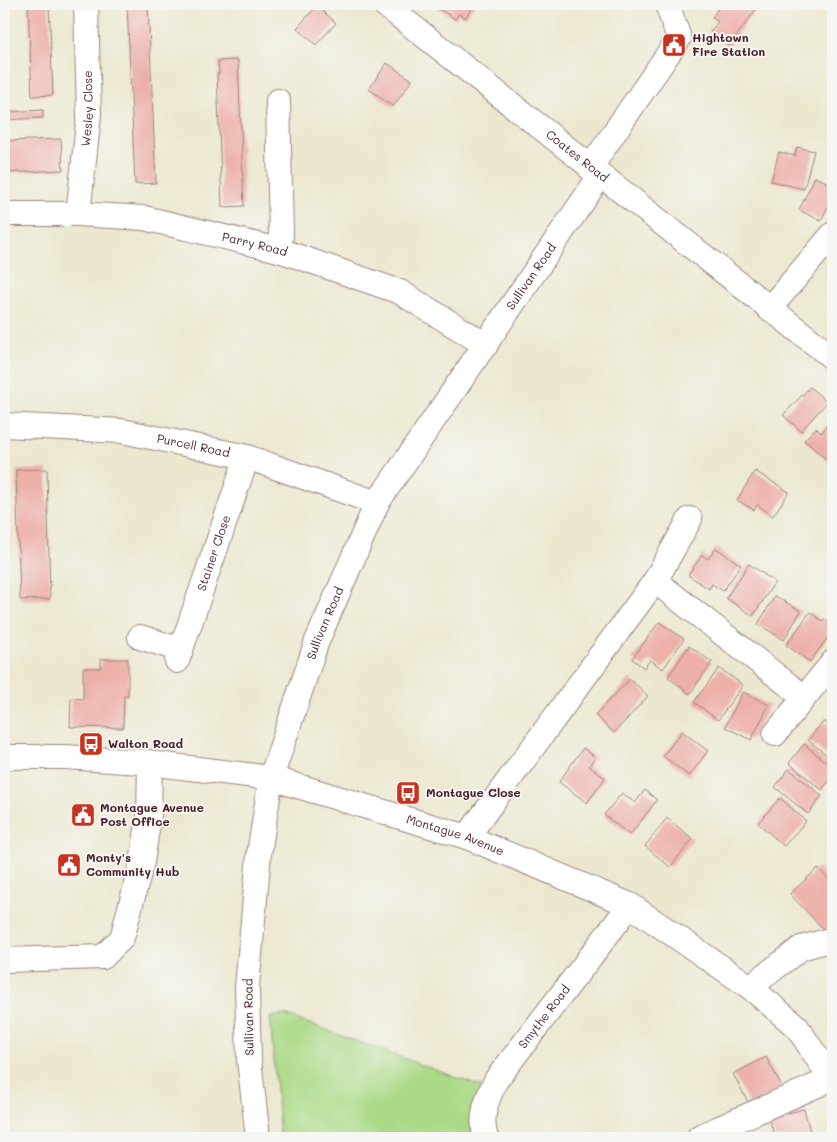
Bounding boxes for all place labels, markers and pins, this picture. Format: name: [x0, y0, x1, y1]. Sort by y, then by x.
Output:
place label: Hightown Fire Station: [692, 29, 765, 59]
public building icon: Hightown Fire Station: [661, 32, 687, 58]
bus stop icon: Walton Road: [78, 731, 104, 757]
place label: Walton Road: [108, 735, 184, 751]
bus stop icon: Montague Close: [395, 780, 421, 806]
place label: Montague Close: [426, 784, 521, 800]
place label: Montague Avenue Post Office: [100, 799, 204, 829]
public building icon: Montague Avenue Post Office: [70, 802, 96, 828]
place label: Monty's Community Hub: [86, 849, 180, 879]
public building icon: Monty's Community Hub: [56, 852, 82, 878]

